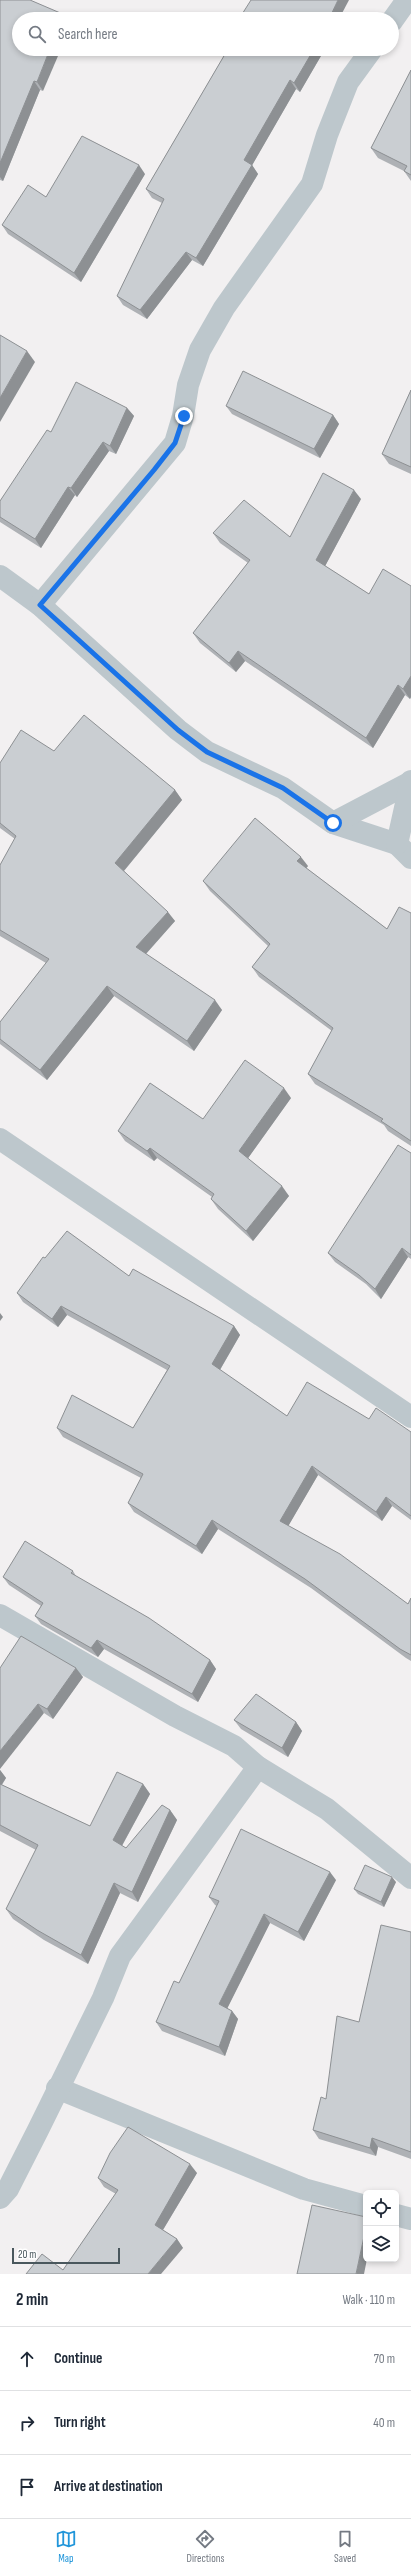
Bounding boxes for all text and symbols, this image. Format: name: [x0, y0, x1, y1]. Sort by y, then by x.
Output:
search box: [12, 12, 399, 56]
icon: search: [26, 23, 48, 45]
text: Search here: [58, 25, 118, 44]
route end: [175, 407, 193, 425]
route start: [324, 814, 342, 832]
map controls: [363, 2190, 399, 2262]
button: locate: [363, 2190, 399, 2226]
button: layers: [363, 2226, 399, 2262]
scale bar: [12, 2246, 120, 2265]
text: 20 m: [18, 2248, 36, 2261]
text: 2 min: [16, 2290, 48, 2310]
text: Walk · 110 m: [342, 2292, 395, 2308]
icon: ahead: [16, 2348, 38, 2370]
text: Continue: [54, 2349, 103, 2368]
text: 70 m: [374, 2351, 395, 2367]
icon: right: [16, 2412, 38, 2434]
text: Turn right: [54, 2413, 106, 2432]
text: 40 m: [373, 2415, 395, 2431]
icon: arrive: [16, 2476, 38, 2498]
text: Arrive at destination: [54, 2477, 163, 2496]
tab: Map: [55, 2528, 77, 2565]
tab: Directions: [187, 2528, 224, 2565]
tab: Saved: [334, 2528, 356, 2565]

